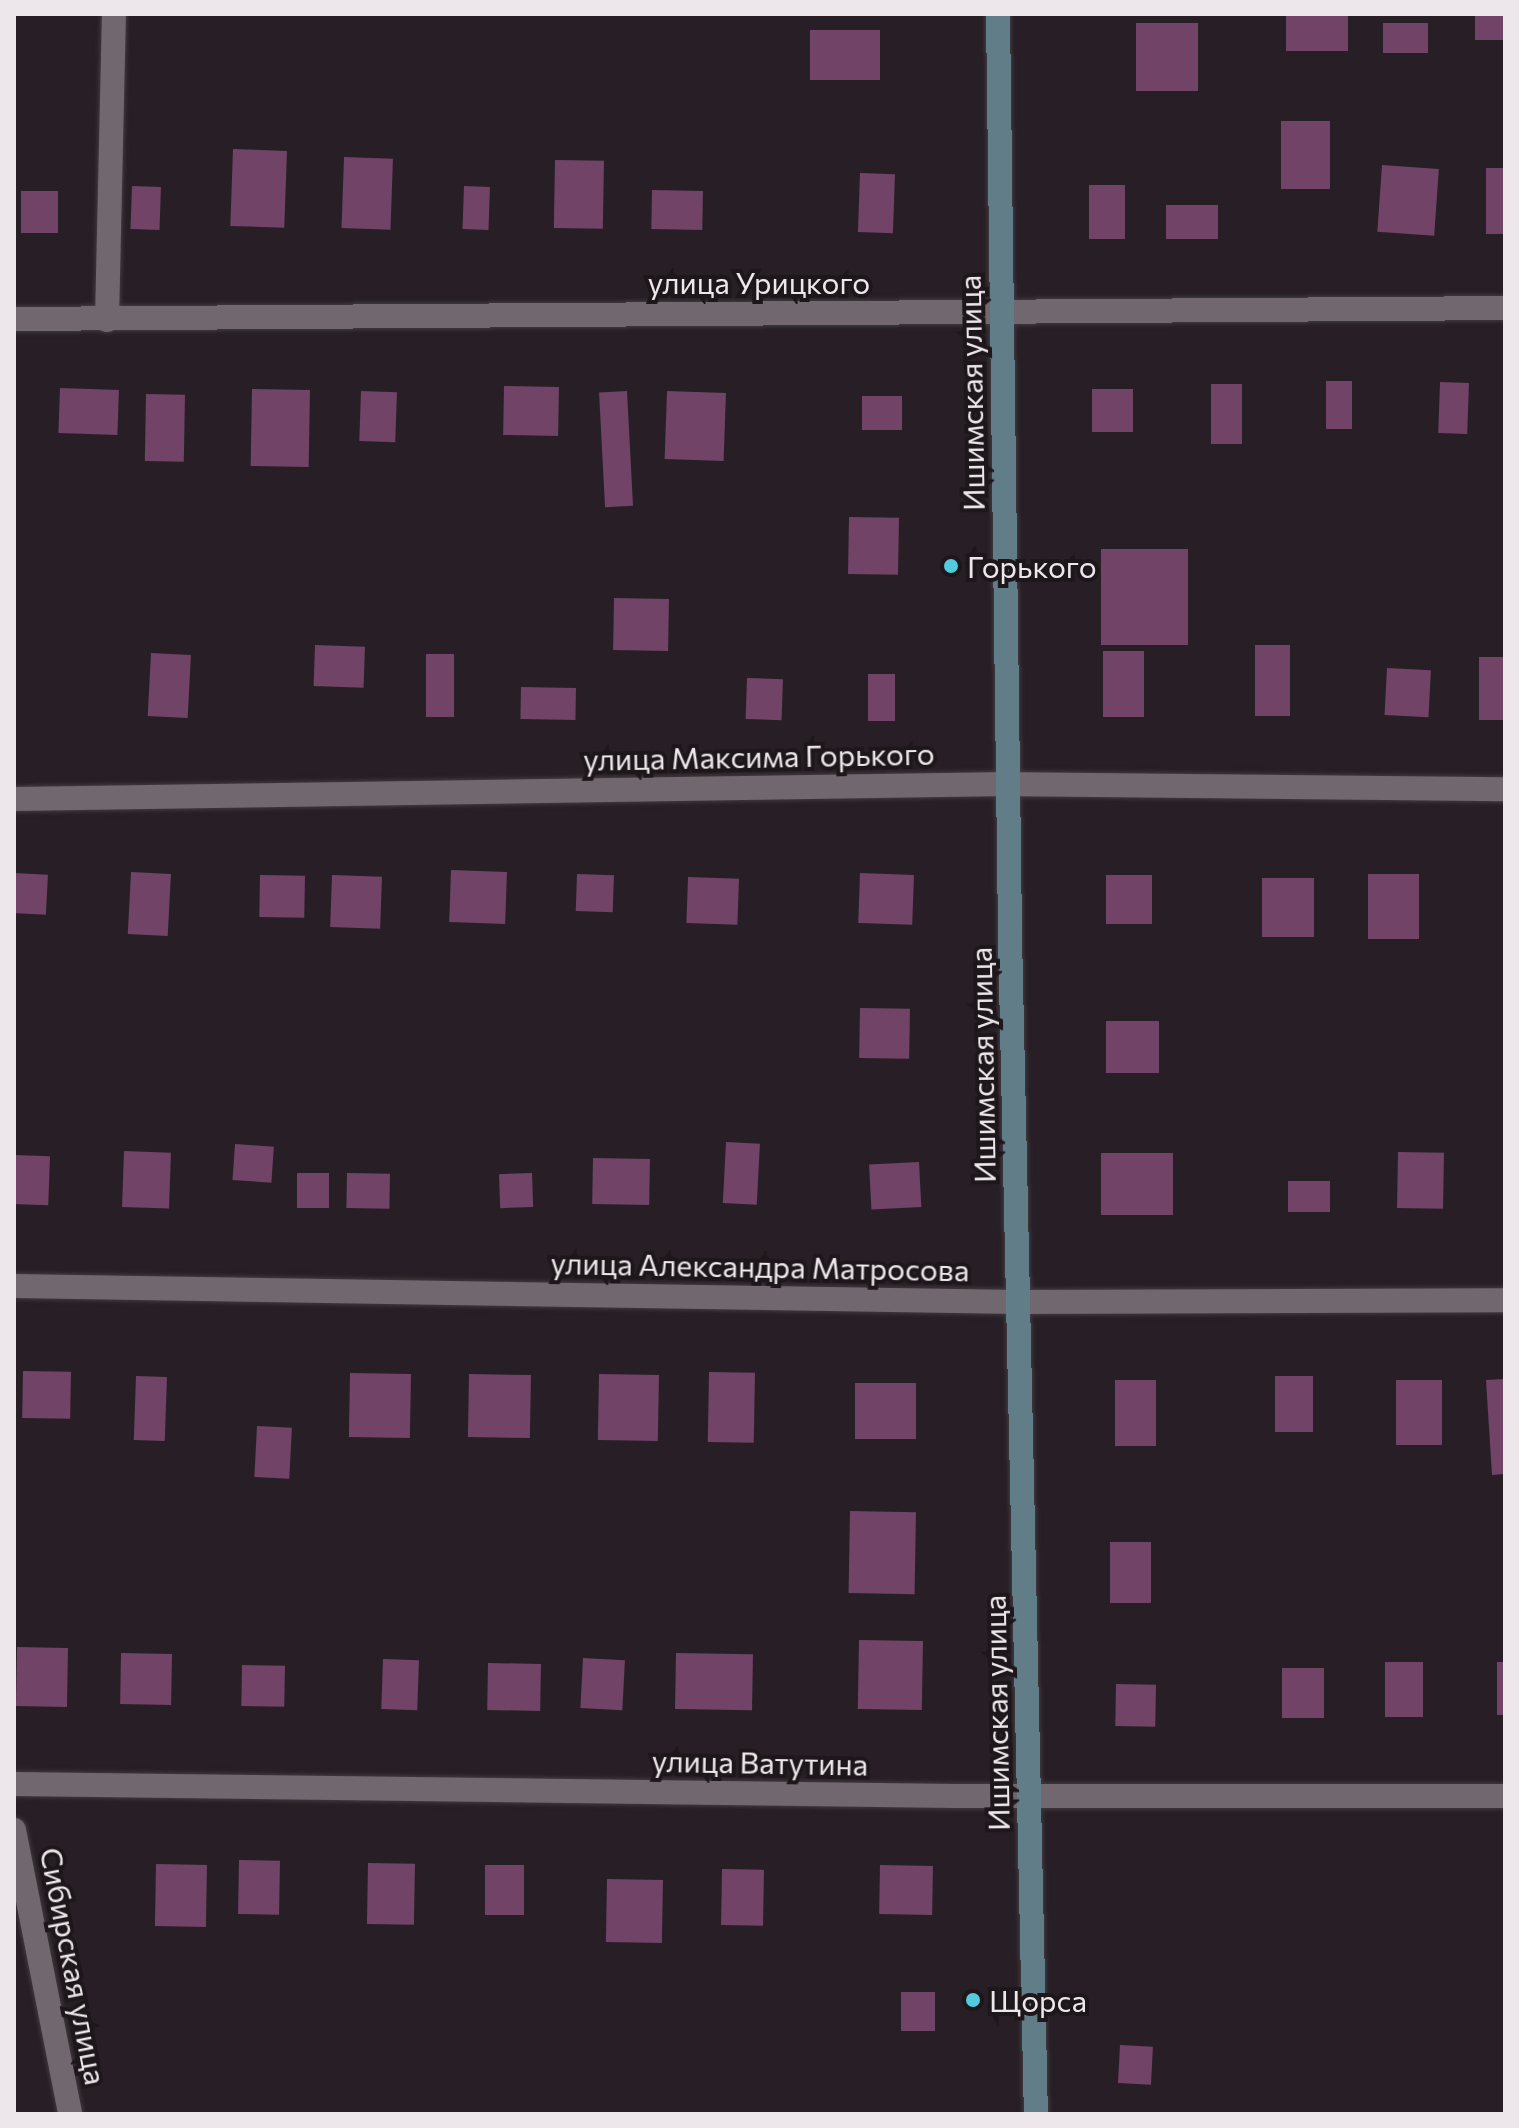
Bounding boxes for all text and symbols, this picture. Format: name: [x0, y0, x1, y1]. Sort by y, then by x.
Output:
street label: улица Урицкого: [648, 264, 870, 300]
street label: Ишимская улица: [951, 275, 991, 511]
place label: Горького: [967, 548, 1097, 584]
marker: Горького: [942, 557, 960, 575]
street label: улица Максима Горького: [583, 735, 935, 777]
street label: Ишимская улица: [962, 947, 1002, 1183]
street label: улица Александра Матросова: [550, 1244, 970, 1288]
street label: Ишимская улица: [976, 1595, 1016, 1831]
street label: улица Ватутина: [652, 1742, 868, 1782]
street label: Сибирская улица: [33, 1844, 115, 2088]
place label: Щорса: [989, 1982, 1087, 2018]
marker: Щорса: [964, 1991, 982, 2009]

